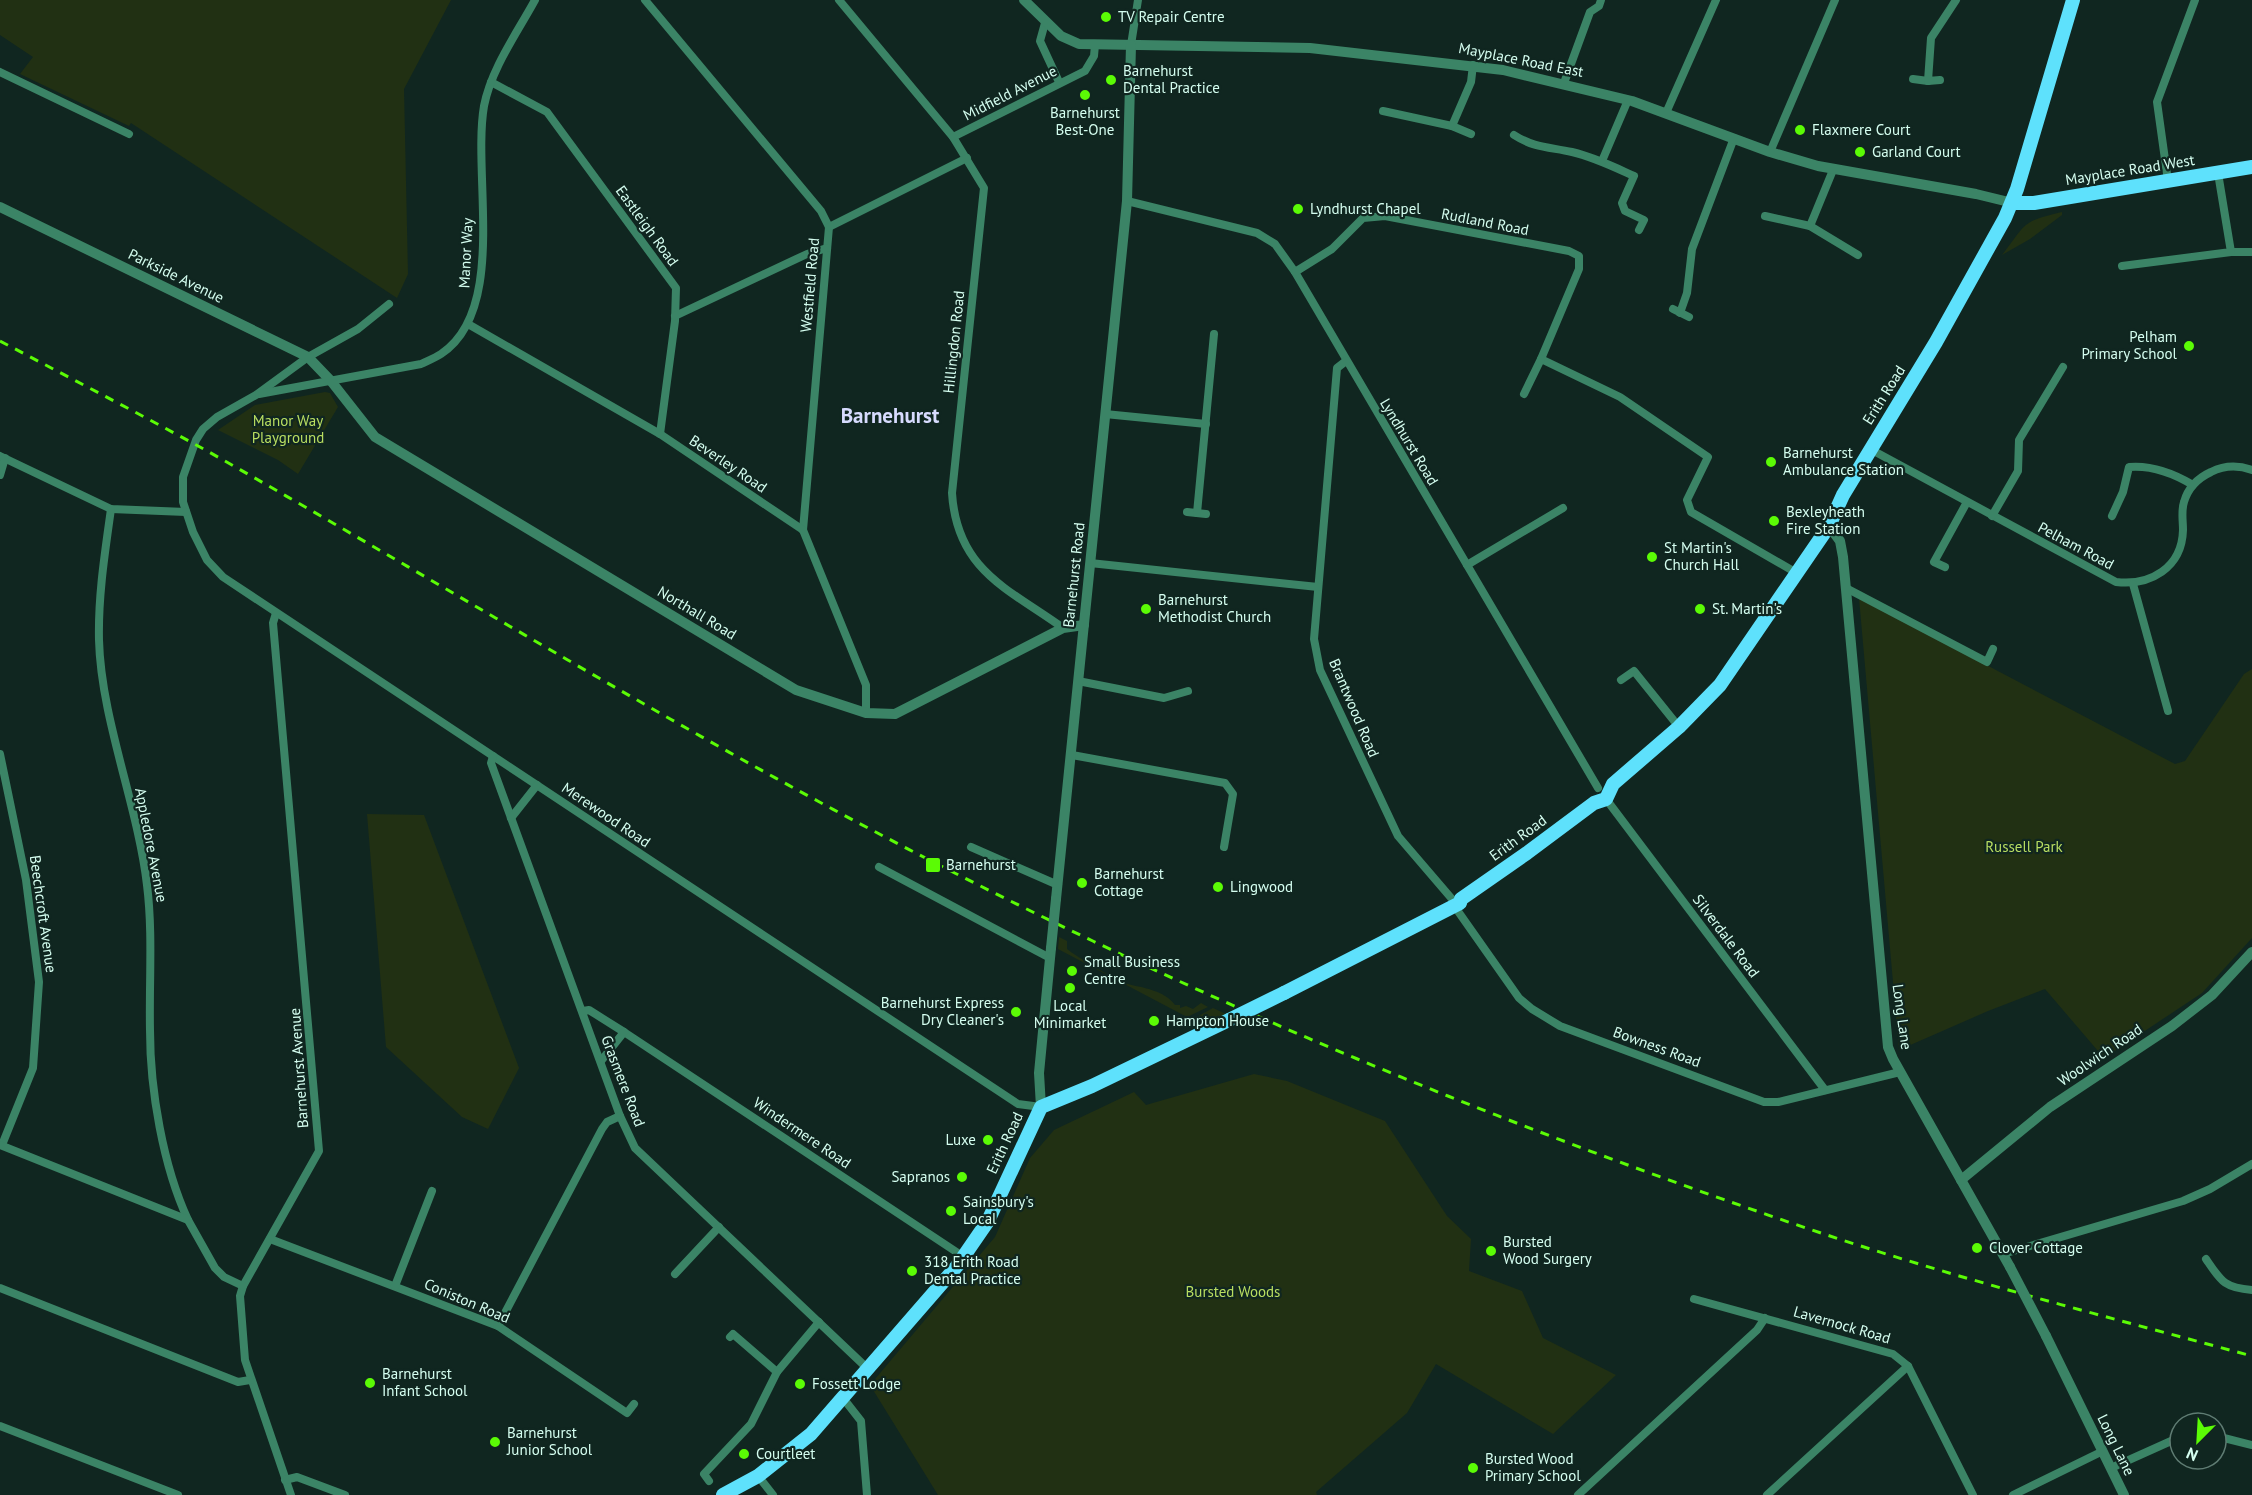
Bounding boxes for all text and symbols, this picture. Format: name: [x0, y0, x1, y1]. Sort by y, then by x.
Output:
place label: TV Repair Centre: [1118, 7, 1225, 26]
marker: TV Repair Centre: [1099, 10, 1113, 24]
street label: Mayplace Road East: [1457, 38, 1585, 81]
street label: Midfield Avenue: [960, 61, 1060, 124]
place label: Barnehurst Dental Practice: [1123, 61, 1220, 97]
marker: Barnehurst Dental Practice: [1104, 73, 1118, 87]
marker: Barnehurst Best-One: [1078, 88, 1092, 102]
place label: Barnehurst Best-One: [1050, 103, 1120, 139]
place label: Flaxmere Court: [1812, 120, 1911, 139]
marker: Flaxmere Court: [1793, 123, 1807, 137]
place label: Garland Court: [1872, 142, 1961, 161]
marker: Garland Court: [1853, 145, 1867, 159]
street label: Mayplace Road West: [2064, 150, 2196, 189]
street label: Eastleigh Road: [612, 182, 683, 270]
place label: Lyndhurst Chapel: [1310, 199, 1421, 218]
marker: Lyndhurst Chapel: [1291, 202, 1305, 216]
street label: Rudland Road: [1440, 204, 1530, 239]
street label: Manor Way: [454, 217, 477, 289]
street label: Westfield Road: [796, 237, 823, 333]
street label: Parkside Avenue: [125, 244, 227, 307]
street label: Hillingdon Road: [939, 290, 968, 394]
place label: Pelham Primary School: [2081, 327, 2178, 363]
marker: Pelham Primary School: [2182, 339, 2196, 353]
street label: Erith Road: [1858, 362, 1909, 428]
street label: Lyndhurst Road: [1376, 395, 1443, 489]
district label: Barnehurst: [841, 402, 940, 429]
park label: Manor Way Playground: [252, 411, 324, 447]
street label: Beverley Road: [686, 431, 771, 497]
place label: Barnehurst Ambulance Station: [1783, 443, 1904, 479]
marker: Barnehurst Ambulance Station: [1764, 455, 1778, 469]
place label: Bexleyheath Fire Station: [1786, 502, 1865, 538]
marker: Bexleyheath Fire Station: [1767, 514, 1781, 528]
street label: Pelham Road: [2035, 518, 2118, 574]
street label: Barnehurst Road: [1059, 521, 1088, 628]
place label: St Martin's Church Hall: [1664, 538, 1740, 574]
marker: St Martin's Church Hall: [1645, 550, 1659, 564]
street label: Northall Road: [654, 582, 740, 644]
place label: Barnehurst Methodist Church: [1158, 590, 1271, 626]
place label: St. Martin's: [1712, 599, 1782, 618]
marker: Barnehurst Methodist Church: [1139, 602, 1153, 616]
marker: St. Martin's: [1693, 602, 1707, 616]
street label: Brantwood Road: [1325, 656, 1384, 760]
street label: Merewood Road: [558, 778, 654, 851]
street label: Appledore Avenue: [131, 786, 172, 904]
street label: Erith Road: [1485, 810, 1550, 865]
park label: Russell Park: [1985, 837, 2064, 856]
street label: Beechcroft Avenue: [26, 854, 61, 974]
place label: Barnehurst: [946, 855, 1016, 874]
marker: Barnehurst: [924, 856, 942, 874]
place label: Barnehurst Cottage: [1094, 864, 1164, 900]
marker: Barnehurst Cottage: [1075, 876, 1089, 890]
place label: Lingwood: [1230, 877, 1293, 896]
marker: Lingwood: [1211, 880, 1225, 894]
street label: Silverdale Road: [1689, 890, 1764, 981]
place label: Small Business Centre: [1084, 952, 1180, 988]
marker: Small Business Centre: [1065, 964, 1079, 978]
marker: Local Minimarket: [1063, 981, 1077, 995]
street label: Long Lane: [1889, 983, 1916, 1051]
place label: Barnehurst Express Dry Cleaner's: [881, 993, 1004, 1029]
place label: Local Minimarket: [1034, 996, 1106, 1032]
marker: Barnehurst Express Dry Cleaner's: [1009, 1005, 1023, 1019]
street label: Barnehurst Avenue: [285, 1007, 312, 1129]
place label: Hampton House: [1166, 1011, 1269, 1030]
marker: Hampton House: [1147, 1014, 1161, 1028]
street label: Woolwich Road: [2054, 1019, 2146, 1090]
street label: Bowness Road: [1611, 1022, 1704, 1071]
street label: Grasmere Road: [597, 1032, 650, 1129]
street label: Windermere Road: [750, 1093, 855, 1172]
street label: Erith Road: [982, 1109, 1027, 1177]
place label: Luxe: [945, 1130, 976, 1149]
marker: Luxe: [981, 1133, 995, 1147]
place label: Sapranos: [891, 1167, 950, 1186]
marker: Sapranos: [955, 1170, 969, 1184]
place label: Sainsbury's Local: [963, 1192, 1034, 1228]
marker: Sainsbury's Local: [944, 1204, 958, 1218]
place label: Bursted Wood Surgery: [1503, 1232, 1592, 1268]
place label: Clover Cottage: [1989, 1238, 2083, 1257]
marker: Clover Cottage: [1970, 1241, 1984, 1255]
marker: Bursted Wood Surgery: [1484, 1244, 1498, 1258]
place label: 318 Erith Road Dental Practice: [924, 1252, 1021, 1288]
marker: 318 Erith Road Dental Practice: [905, 1264, 919, 1278]
street label: Coniston Road: [421, 1274, 513, 1327]
park label: Bursted Woods: [1186, 1282, 1280, 1301]
street label: Lavernock Road: [1791, 1302, 1893, 1347]
place label: Barnehurst Infant School: [382, 1364, 468, 1400]
place label: Fossett Lodge: [812, 1374, 901, 1393]
marker: Barnehurst Infant School: [363, 1376, 377, 1390]
marker: Fossett Lodge: [793, 1377, 807, 1391]
street label: Long Lane: [2093, 1411, 2139, 1479]
north arrow: [2168, 1411, 2228, 1471]
place label: Barnehurst Junior School: [506, 1423, 593, 1459]
marker: Barnehurst Junior School: [488, 1435, 502, 1449]
text: N: [2183, 1443, 2201, 1466]
place label: Courtleet: [756, 1444, 815, 1463]
marker: Courtleet: [737, 1447, 751, 1461]
place label: Bursted Wood Primary School: [1485, 1449, 1581, 1485]
marker: Bursted Wood Primary School: [1466, 1461, 1480, 1475]

